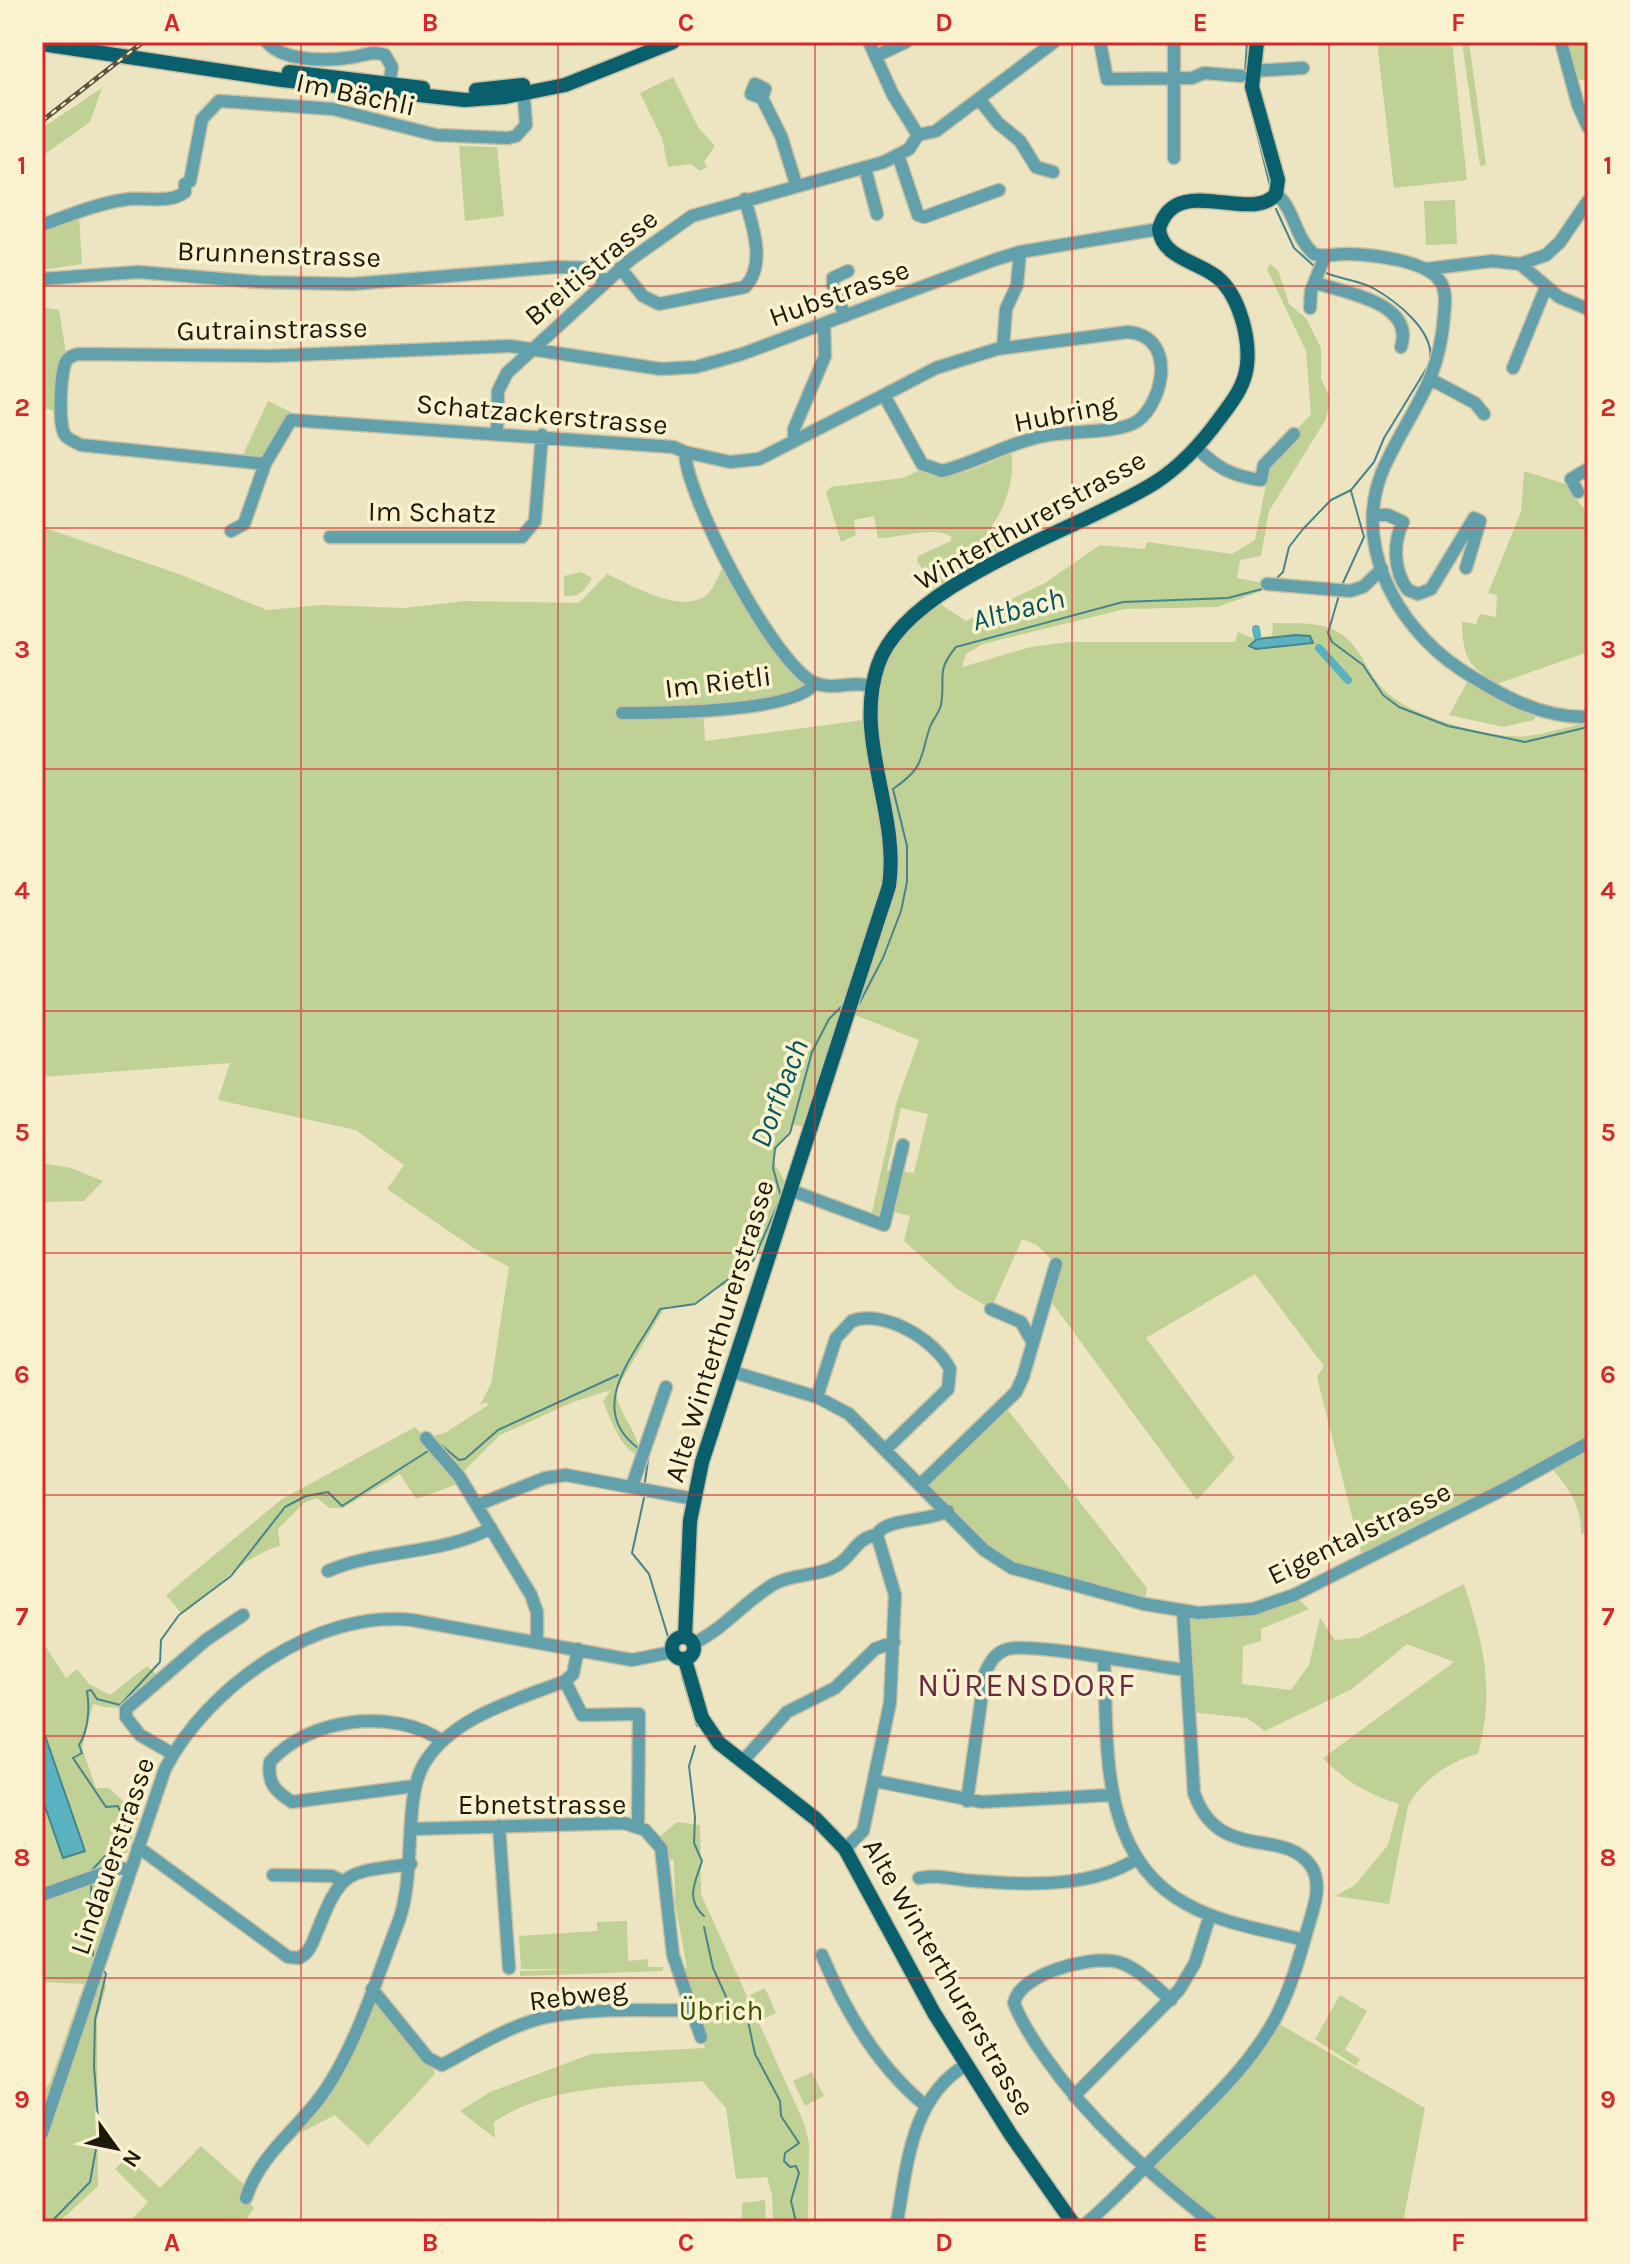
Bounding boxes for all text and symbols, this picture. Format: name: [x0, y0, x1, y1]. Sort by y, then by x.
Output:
text: A: [164, 7, 180, 38]
text: B: [422, 7, 438, 38]
text: C: [678, 7, 694, 38]
text: D: [935, 7, 953, 38]
text: E: [1192, 7, 1208, 38]
text: F: [1451, 7, 1465, 38]
street label: Im Bächli: [293, 65, 419, 123]
text: 1: [17, 150, 27, 181]
text: 1: [1603, 150, 1613, 181]
street label: Breitistrasse: [518, 202, 664, 332]
street label: Brunnenstrasse: [176, 234, 382, 274]
street label: Hubstrasse: [764, 252, 914, 334]
street label: Gutrainstrasse: [176, 311, 368, 347]
street label: Schatzackerstrasse: [415, 387, 669, 441]
street label: Hubring: [1011, 387, 1119, 439]
text: 2: [14, 392, 30, 423]
text: 2: [1600, 392, 1616, 423]
street label: Winterthurerstrasse: [909, 443, 1151, 597]
street label: Im Schatz: [368, 494, 496, 530]
water label: Altbach: [968, 579, 1068, 639]
text: 3: [14, 634, 30, 665]
text: 3: [1600, 634, 1616, 665]
street label: Im Rietli: [663, 659, 773, 705]
text: 4: [14, 875, 30, 906]
text: 4: [1600, 875, 1616, 906]
water label: Dorfbach: [742, 1034, 816, 1152]
text: 5: [14, 1117, 30, 1148]
text: 5: [1600, 1117, 1616, 1148]
street label: Alte Winterthurerstrasse: [657, 1176, 781, 1486]
text: 6: [14, 1359, 30, 1390]
text: 6: [1600, 1359, 1616, 1390]
street label: Eigentalstrasse: [1262, 1474, 1456, 1592]
text: 7: [16, 1601, 29, 1632]
text: 7: [1602, 1601, 1615, 1632]
district label: NÜRENSDORF: [917, 1667, 1137, 1704]
street label: Lindauerstrasse: [63, 1753, 161, 1959]
street label: Ebnetstrasse: [458, 1788, 626, 1821]
street label: Alte Winterthurerstrasse: [856, 1833, 1042, 2121]
text: 8: [14, 1842, 30, 1873]
text: 8: [1600, 1842, 1616, 1873]
street label: Rebweg: [527, 1973, 629, 2017]
park label: Übrich: [679, 1994, 763, 2027]
text: 9: [14, 2084, 30, 2115]
text: 9: [1600, 2084, 1616, 2115]
north arrow: [76, 2108, 156, 2188]
text: N: [117, 2145, 147, 2172]
text: A: [164, 2227, 180, 2258]
text: B: [422, 2227, 438, 2258]
text: C: [678, 2227, 694, 2258]
text: D: [935, 2227, 953, 2258]
text: E: [1192, 2227, 1208, 2258]
text: F: [1451, 2227, 1465, 2258]

